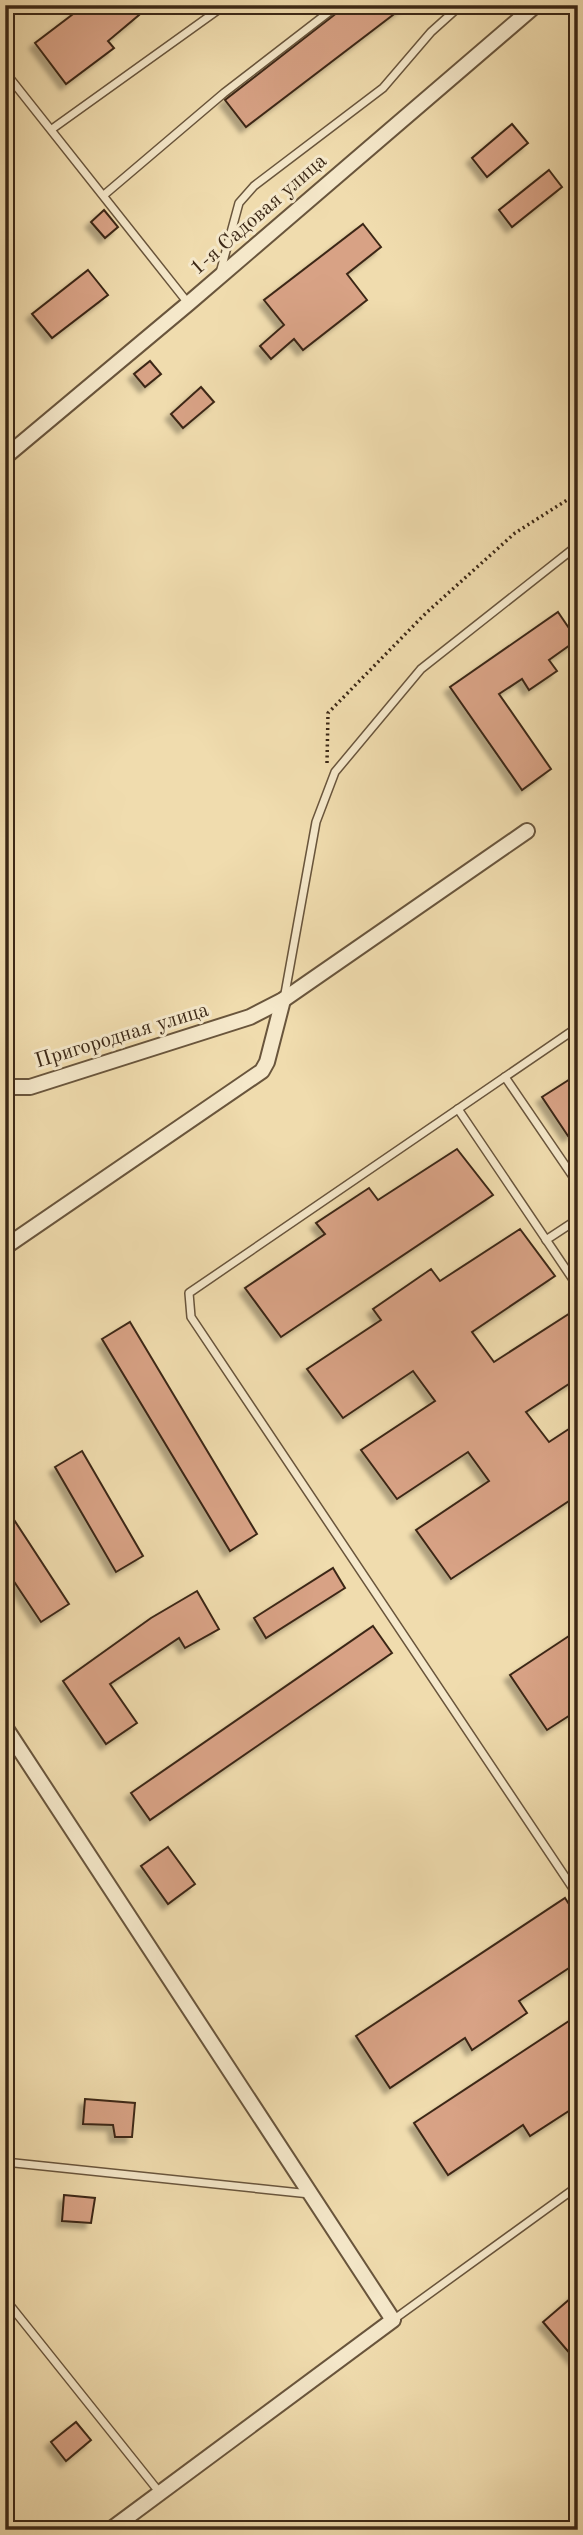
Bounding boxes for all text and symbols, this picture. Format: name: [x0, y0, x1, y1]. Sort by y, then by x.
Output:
street label: 1-я Садовая улица: [187, 150, 331, 280]
street label: Пригородная улица: [33, 1000, 211, 1072]

